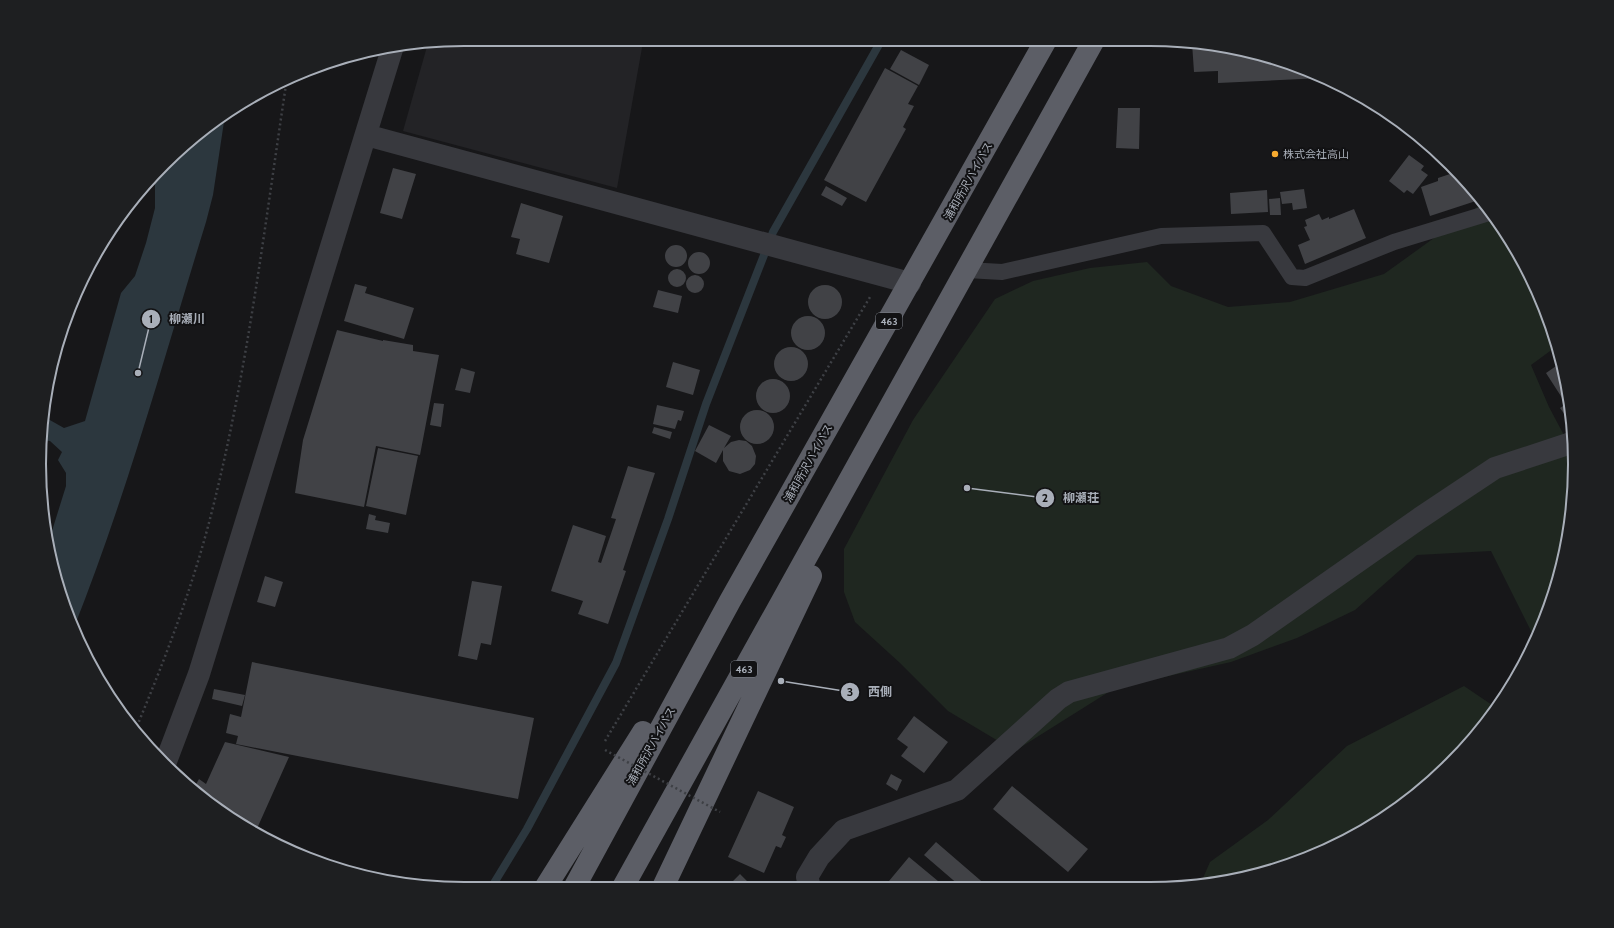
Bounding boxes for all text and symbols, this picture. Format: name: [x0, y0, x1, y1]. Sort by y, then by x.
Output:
street label: 浦和所沢バイパス: [941, 139, 995, 223]
place label: 株式会社高山: [1283, 147, 1349, 161]
marker: 株式会社高山: [1270, 149, 1280, 159]
callout: 柳瀬川: [141, 307, 213, 331]
text: 1: [149, 311, 153, 326]
text: 柳瀬川: [169, 311, 205, 326]
road number: 463: [876, 313, 902, 329]
street label: 浦和所沢バイパス: [781, 421, 835, 505]
callout: 柳瀬荘: [1035, 486, 1107, 510]
text: 2: [1042, 490, 1048, 505]
text: 柳瀬荘: [1063, 490, 1099, 505]
road number: 463: [731, 661, 757, 677]
callout: 西側: [840, 680, 900, 704]
text: 3: [847, 684, 853, 699]
text: 西側: [868, 684, 892, 699]
street label: 浦和所沢バイパス: [624, 704, 678, 788]

